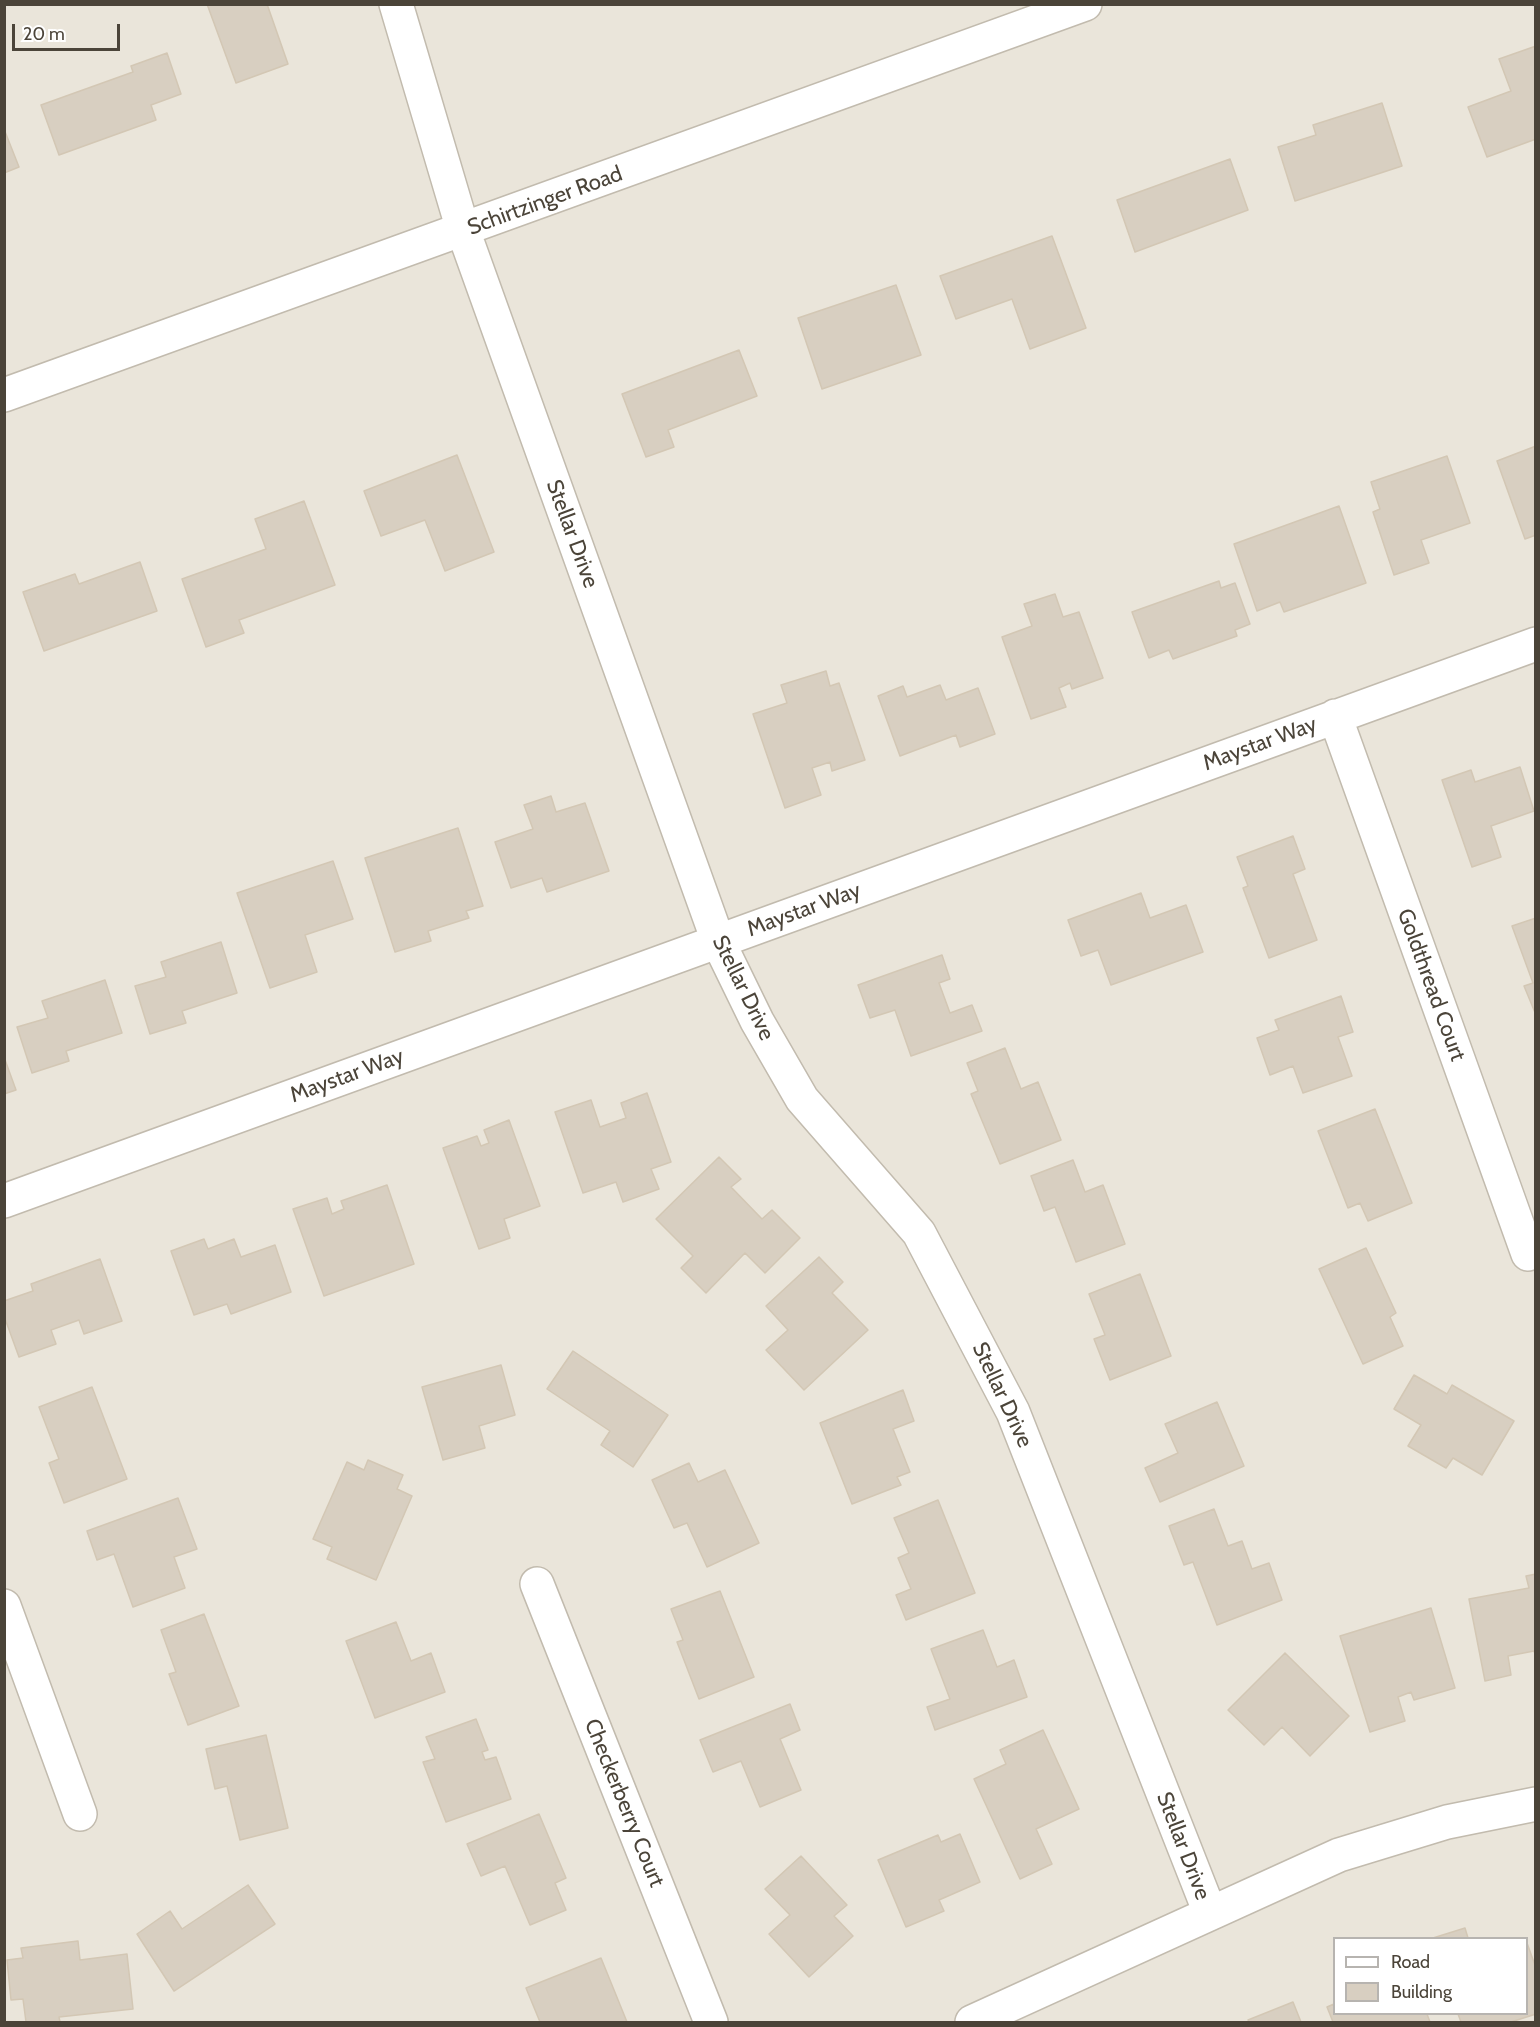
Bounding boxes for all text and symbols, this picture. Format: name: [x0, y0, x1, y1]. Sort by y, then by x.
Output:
scale bar: [15, 12, 123, 50]
text: 20 m: [23, 23, 65, 45]
street label: Schirtzinger Road: [464, 161, 626, 241]
street label: Stellar Drive: [540, 476, 604, 592]
street label: Maystar Way: [1200, 711, 1320, 777]
street label: Maystar Way: [744, 877, 864, 943]
street label: Goldthread Court: [1391, 905, 1471, 1065]
street label: Stellar Drive: [706, 931, 780, 1045]
street label: Maystar Way: [287, 1043, 407, 1109]
street label: Stellar Drive: [966, 1338, 1038, 1452]
street label: Checkerberry Court: [578, 1715, 670, 1891]
street label: Stellar Drive: [1150, 1788, 1216, 1904]
legend: [1333, 1937, 1528, 2015]
text: Road: [1391, 1951, 1430, 1973]
text: Building: [1391, 1981, 1452, 2003]

